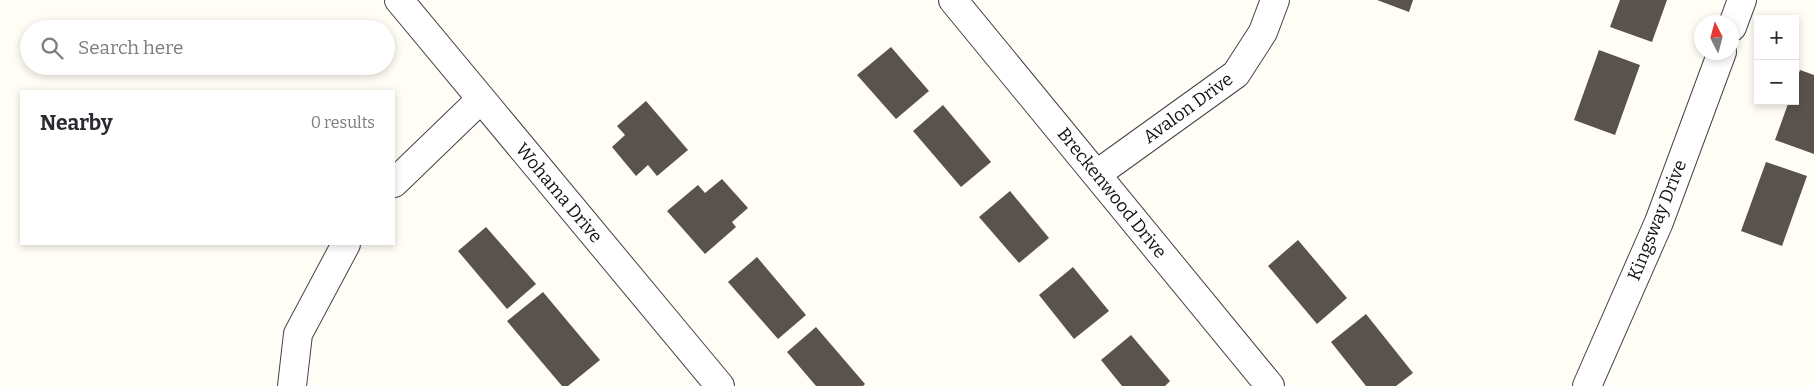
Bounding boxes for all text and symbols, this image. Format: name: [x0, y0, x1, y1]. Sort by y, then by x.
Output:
north arrow: [1694, 15, 1739, 60]
map controls: [1754, 15, 1799, 105]
button: +: [1754, 15, 1799, 60]
search box: [20, 20, 395, 75]
icon: search: [38, 34, 66, 62]
text: Search here: [78, 36, 183, 59]
button: −: [1754, 60, 1799, 105]
street label: Avalon Drive: [1139, 68, 1237, 148]
text: Nearby: [40, 110, 113, 136]
text: 0 results: [311, 113, 375, 132]
street label: Breckenwood Drive: [1053, 123, 1171, 263]
street label: Wohama Drive: [511, 139, 607, 247]
street label: Kingsway Drive: [1623, 156, 1691, 284]

